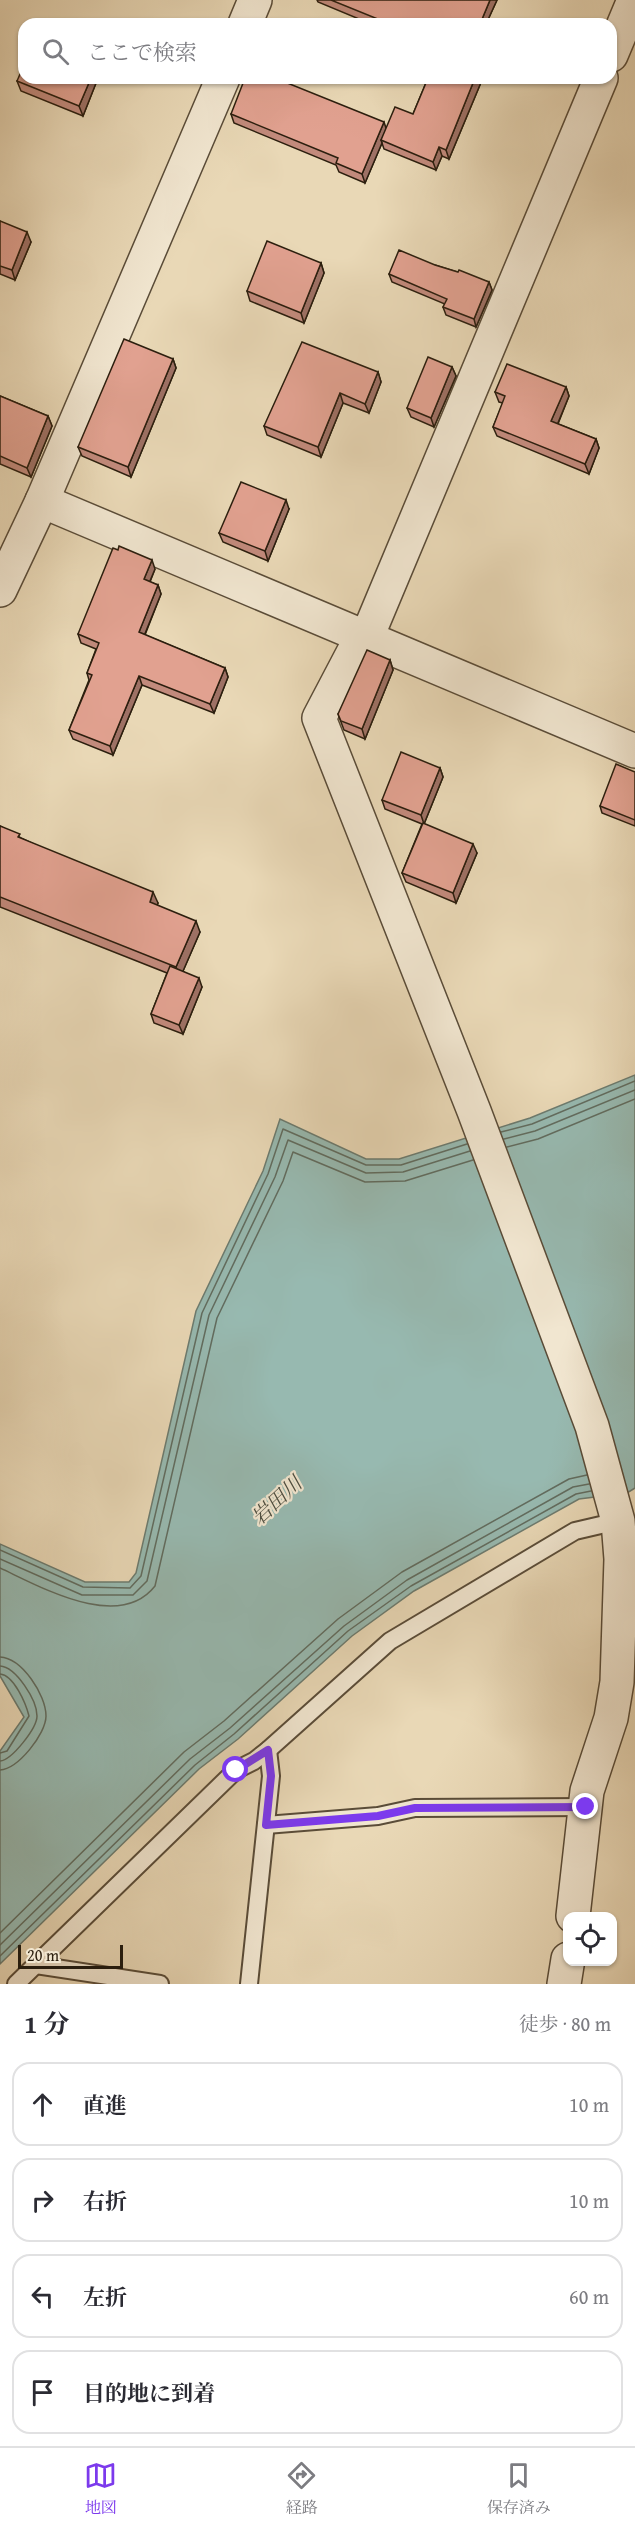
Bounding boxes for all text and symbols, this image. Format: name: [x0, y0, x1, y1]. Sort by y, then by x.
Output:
search box: [18, 18, 617, 84]
icon: search: [39, 35, 72, 68]
text: ここで検索: [87, 36, 197, 68]
water label: 岩田川: [244, 1468, 309, 1531]
route start: [222, 1756, 248, 1782]
route end: [572, 1793, 598, 1819]
map controls: [563, 1912, 617, 1966]
button: locate: [563, 1912, 617, 1966]
scale bar: [18, 1942, 123, 1970]
text: 20 m: [27, 1943, 59, 1967]
text: 1 分: [24, 2004, 69, 2043]
text: 徒歩 · 80 m: [519, 2009, 611, 2038]
icon: ahead: [26, 2088, 59, 2121]
text: 直進: [83, 2089, 127, 2121]
text: 10 m: [569, 2090, 609, 2119]
icon: right: [26, 2184, 59, 2217]
text: 右折: [83, 2185, 127, 2217]
text: 10 m: [569, 2186, 609, 2215]
icon: left: [26, 2280, 59, 2313]
text: 左折: [83, 2281, 127, 2313]
text: 60 m: [569, 2282, 609, 2311]
icon: arrive: [26, 2376, 59, 2409]
text: 目的地に到着: [83, 2377, 215, 2409]
tab: 地図: [84, 2459, 117, 2519]
tab: 経路: [285, 2459, 318, 2519]
tab: 保存済み: [487, 2459, 551, 2519]

